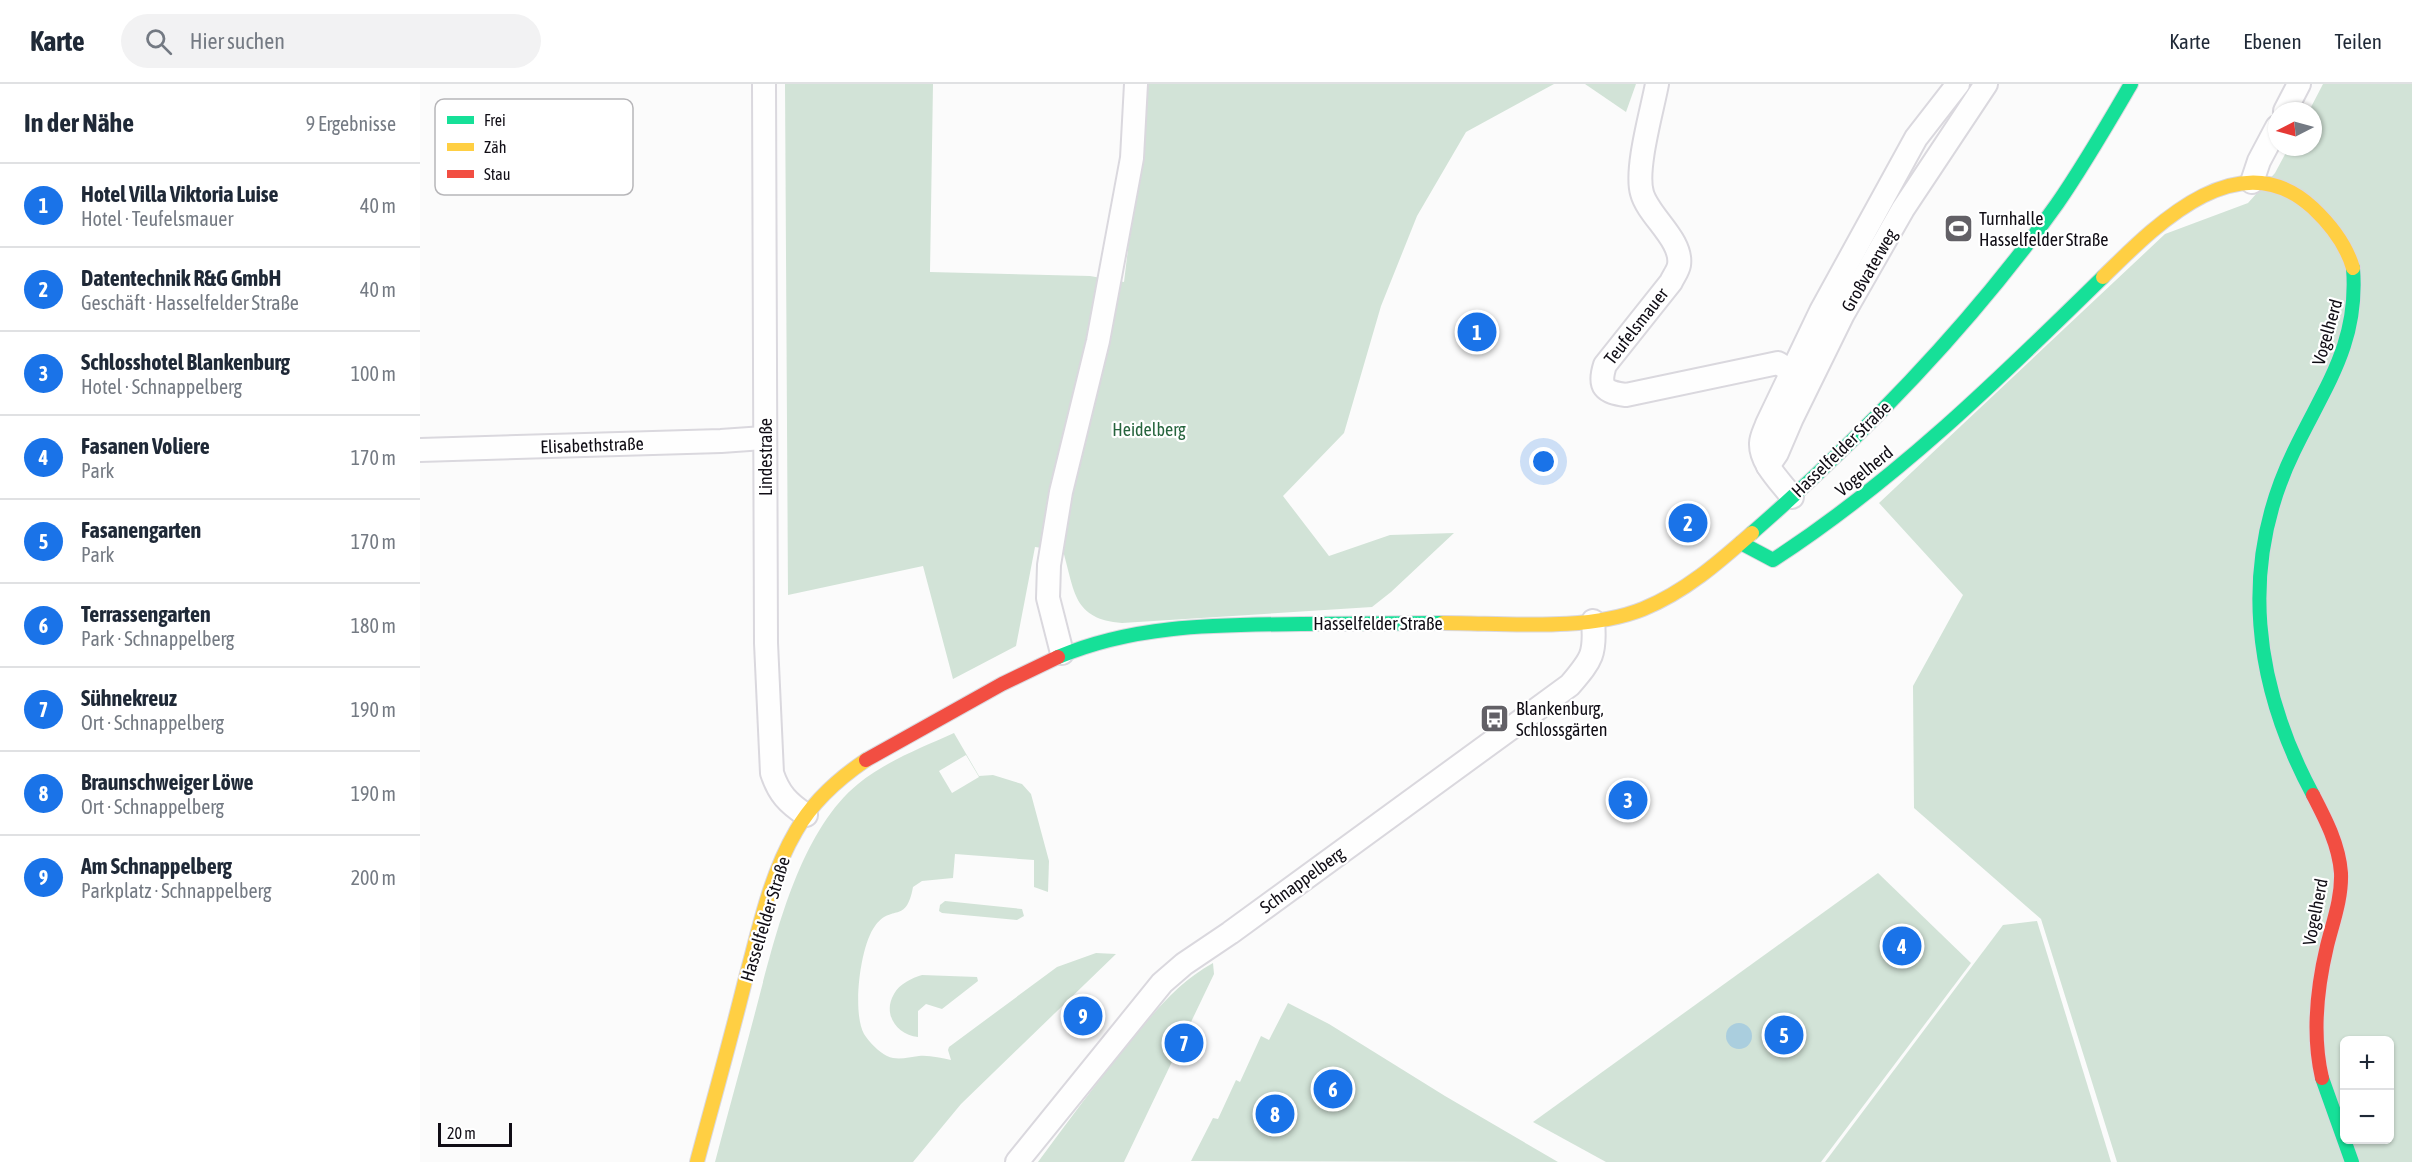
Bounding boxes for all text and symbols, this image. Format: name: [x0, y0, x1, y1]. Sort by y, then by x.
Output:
search box: [121, 14, 541, 68]
text: Karte: [30, 25, 85, 57]
icon: search: [142, 25, 175, 58]
text: Hier suchen: [190, 28, 285, 54]
text: Karte: [2169, 29, 2210, 53]
text: Ebenen: [2243, 29, 2302, 53]
text: Teilen: [2335, 29, 2382, 53]
legend: [435, 99, 633, 195]
north arrow: [2268, 102, 2322, 156]
text: In der Nähe: [24, 108, 134, 138]
text: Frei: [484, 111, 506, 129]
text: 9 Ergebnisse: [306, 112, 396, 135]
text: Zäh: [484, 138, 506, 156]
text: Stau: [484, 165, 511, 183]
text: Hotel Villa Viktoria Luise: [81, 181, 279, 207]
text: 1: [39, 194, 48, 217]
text: 40 m: [360, 194, 396, 217]
text: Hotel · Teufelsmauer: [81, 207, 233, 230]
place label: Turnhalle Hasselfelder Straße: [1979, 208, 2108, 250]
sports icon: Turnhalle Hasselfelder Straße: [1942, 212, 1974, 244]
street label: Großvaterweg: [1837, 225, 1901, 315]
text: Datentechnik R&G GmbH: [81, 265, 281, 291]
text: 2: [39, 278, 48, 301]
text: 40 m: [360, 278, 396, 301]
street label: Teufelsmauer: [1600, 283, 1673, 369]
text: Geschäft · Hasselfelder Straße: [81, 291, 299, 314]
street label: Vogelherd: [2308, 297, 2346, 367]
pin: 1: [1458, 310, 1496, 354]
text: Schlosshotel Blankenburg: [81, 349, 290, 375]
text: 3: [39, 362, 48, 385]
text: 100 m: [351, 362, 396, 385]
text: Hotel · Schnappelberg: [81, 375, 242, 398]
street label: Hasselfelder Straße: [1787, 397, 1895, 501]
street label: Lindestraße: [755, 418, 776, 496]
park label: Heidelberg: [1112, 419, 1186, 440]
text: Fasanen Voliere: [81, 433, 210, 459]
street label: Elisabethstraße: [540, 433, 644, 457]
street label: Vogelherd: [1831, 442, 1897, 500]
text: 4: [39, 446, 48, 469]
text: 170 m: [351, 446, 396, 469]
your location: [1529, 447, 1558, 476]
text: Park: [81, 459, 114, 482]
pin: 2: [1668, 500, 1708, 546]
text: Fasanengarten: [81, 517, 201, 543]
text: 5: [39, 530, 48, 553]
text: 170 m: [351, 530, 396, 553]
text: Park: [81, 543, 114, 566]
text: Terrassengarten: [81, 601, 211, 627]
street label: Hasselfelder Straße: [1313, 613, 1443, 634]
text: 6: [39, 614, 48, 637]
text: 180 m: [351, 614, 396, 637]
text: Park · Schnappelberg: [81, 627, 234, 650]
text: Sühnekreuz: [81, 685, 177, 711]
text: 7: [39, 698, 48, 721]
text: 190 m: [351, 698, 396, 721]
place label: Blankenburg, Schlossgärten: [1516, 698, 1608, 740]
bus stop icon: Blankenburg, Schlossgärten: [1479, 702, 1511, 734]
text: Ort · Schnappelberg: [81, 711, 224, 734]
text: Braunschweiger Löwe: [81, 769, 254, 795]
pin: 3: [1608, 778, 1648, 822]
text: 8: [39, 782, 48, 805]
text: 190 m: [351, 782, 396, 805]
text: Ort · Schnappelberg: [81, 795, 224, 818]
street label: Schnappelberg: [1256, 842, 1349, 918]
text: Am Schnappelberg: [81, 853, 232, 879]
street label: Hasselfelder Straße: [736, 854, 794, 984]
text: 9: [39, 866, 48, 889]
text: 200 m: [351, 866, 396, 889]
street label: Vogelherd: [2298, 877, 2332, 947]
text: Parkplatz · Schnappelberg: [81, 879, 272, 902]
pin: 4: [1882, 924, 1922, 968]
pin: 9: [1064, 994, 1102, 1038]
pin: 5: [1764, 1012, 1804, 1058]
pin: 7: [1164, 1020, 1203, 1066]
map controls: [2340, 1036, 2394, 1144]
button: +: [2340, 1036, 2394, 1090]
pin: 6: [1314, 1066, 1352, 1112]
button: −: [2340, 1090, 2394, 1144]
pin: 8: [1256, 1092, 1294, 1136]
scale bar: [438, 1120, 512, 1148]
text: 20 m: [447, 1124, 476, 1142]

